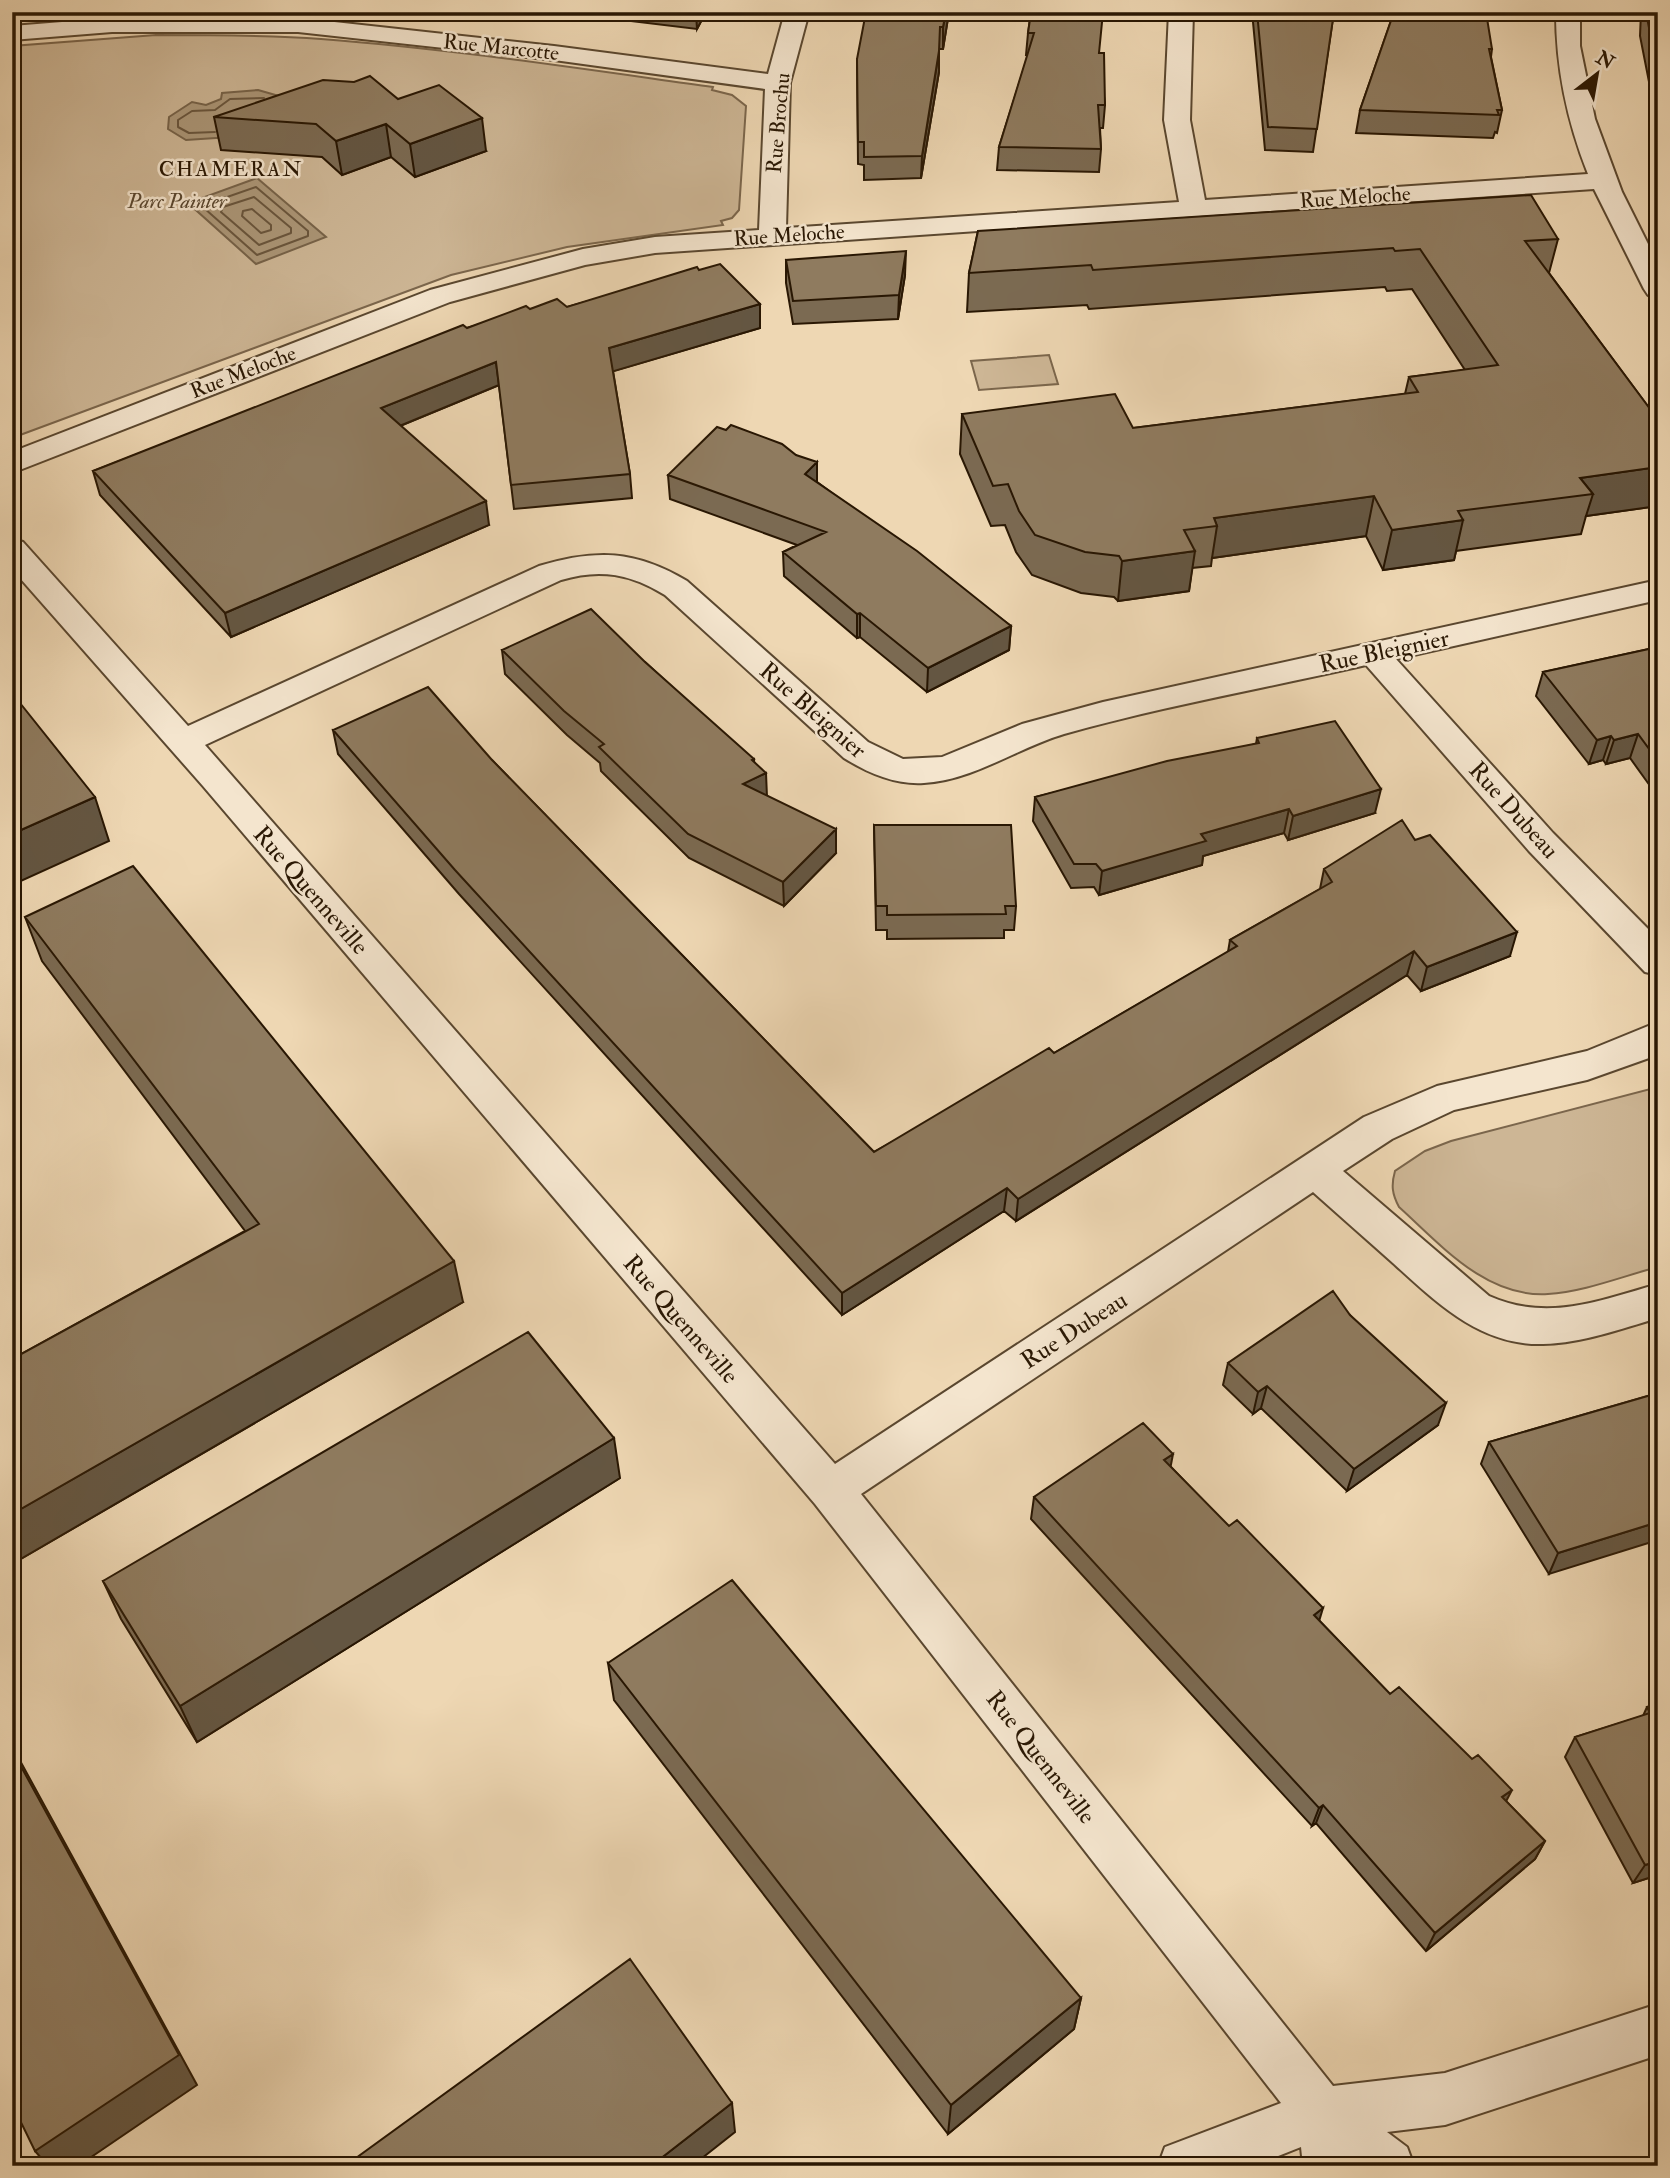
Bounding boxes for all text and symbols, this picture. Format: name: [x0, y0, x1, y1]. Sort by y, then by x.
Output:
street label: Rue Marcotte: [442, 28, 560, 67]
north arrow: [1562, 38, 1632, 108]
text: N: [1591, 45, 1620, 75]
street label: Rue Brochu: [761, 72, 796, 174]
district label: CHAMERAN: [159, 156, 303, 183]
street label: Rue Meloche: [1299, 180, 1412, 215]
park label: Parc Painter: [126, 188, 228, 215]
street label: Rue Meloche: [733, 218, 846, 253]
street label: Rue Meloche: [186, 340, 300, 405]
street label: Rue Bleignier: [1316, 623, 1452, 680]
street label: Rue Bleignier: [753, 655, 873, 765]
street label: Rue Dubeau: [1462, 755, 1565, 865]
street label: Rue Quenneville: [246, 819, 375, 961]
street label: Rue Quenneville: [616, 1248, 745, 1390]
street label: Rue Dubeau: [1015, 1285, 1133, 1376]
street label: Rue Quenneville: [979, 1684, 1102, 1830]

